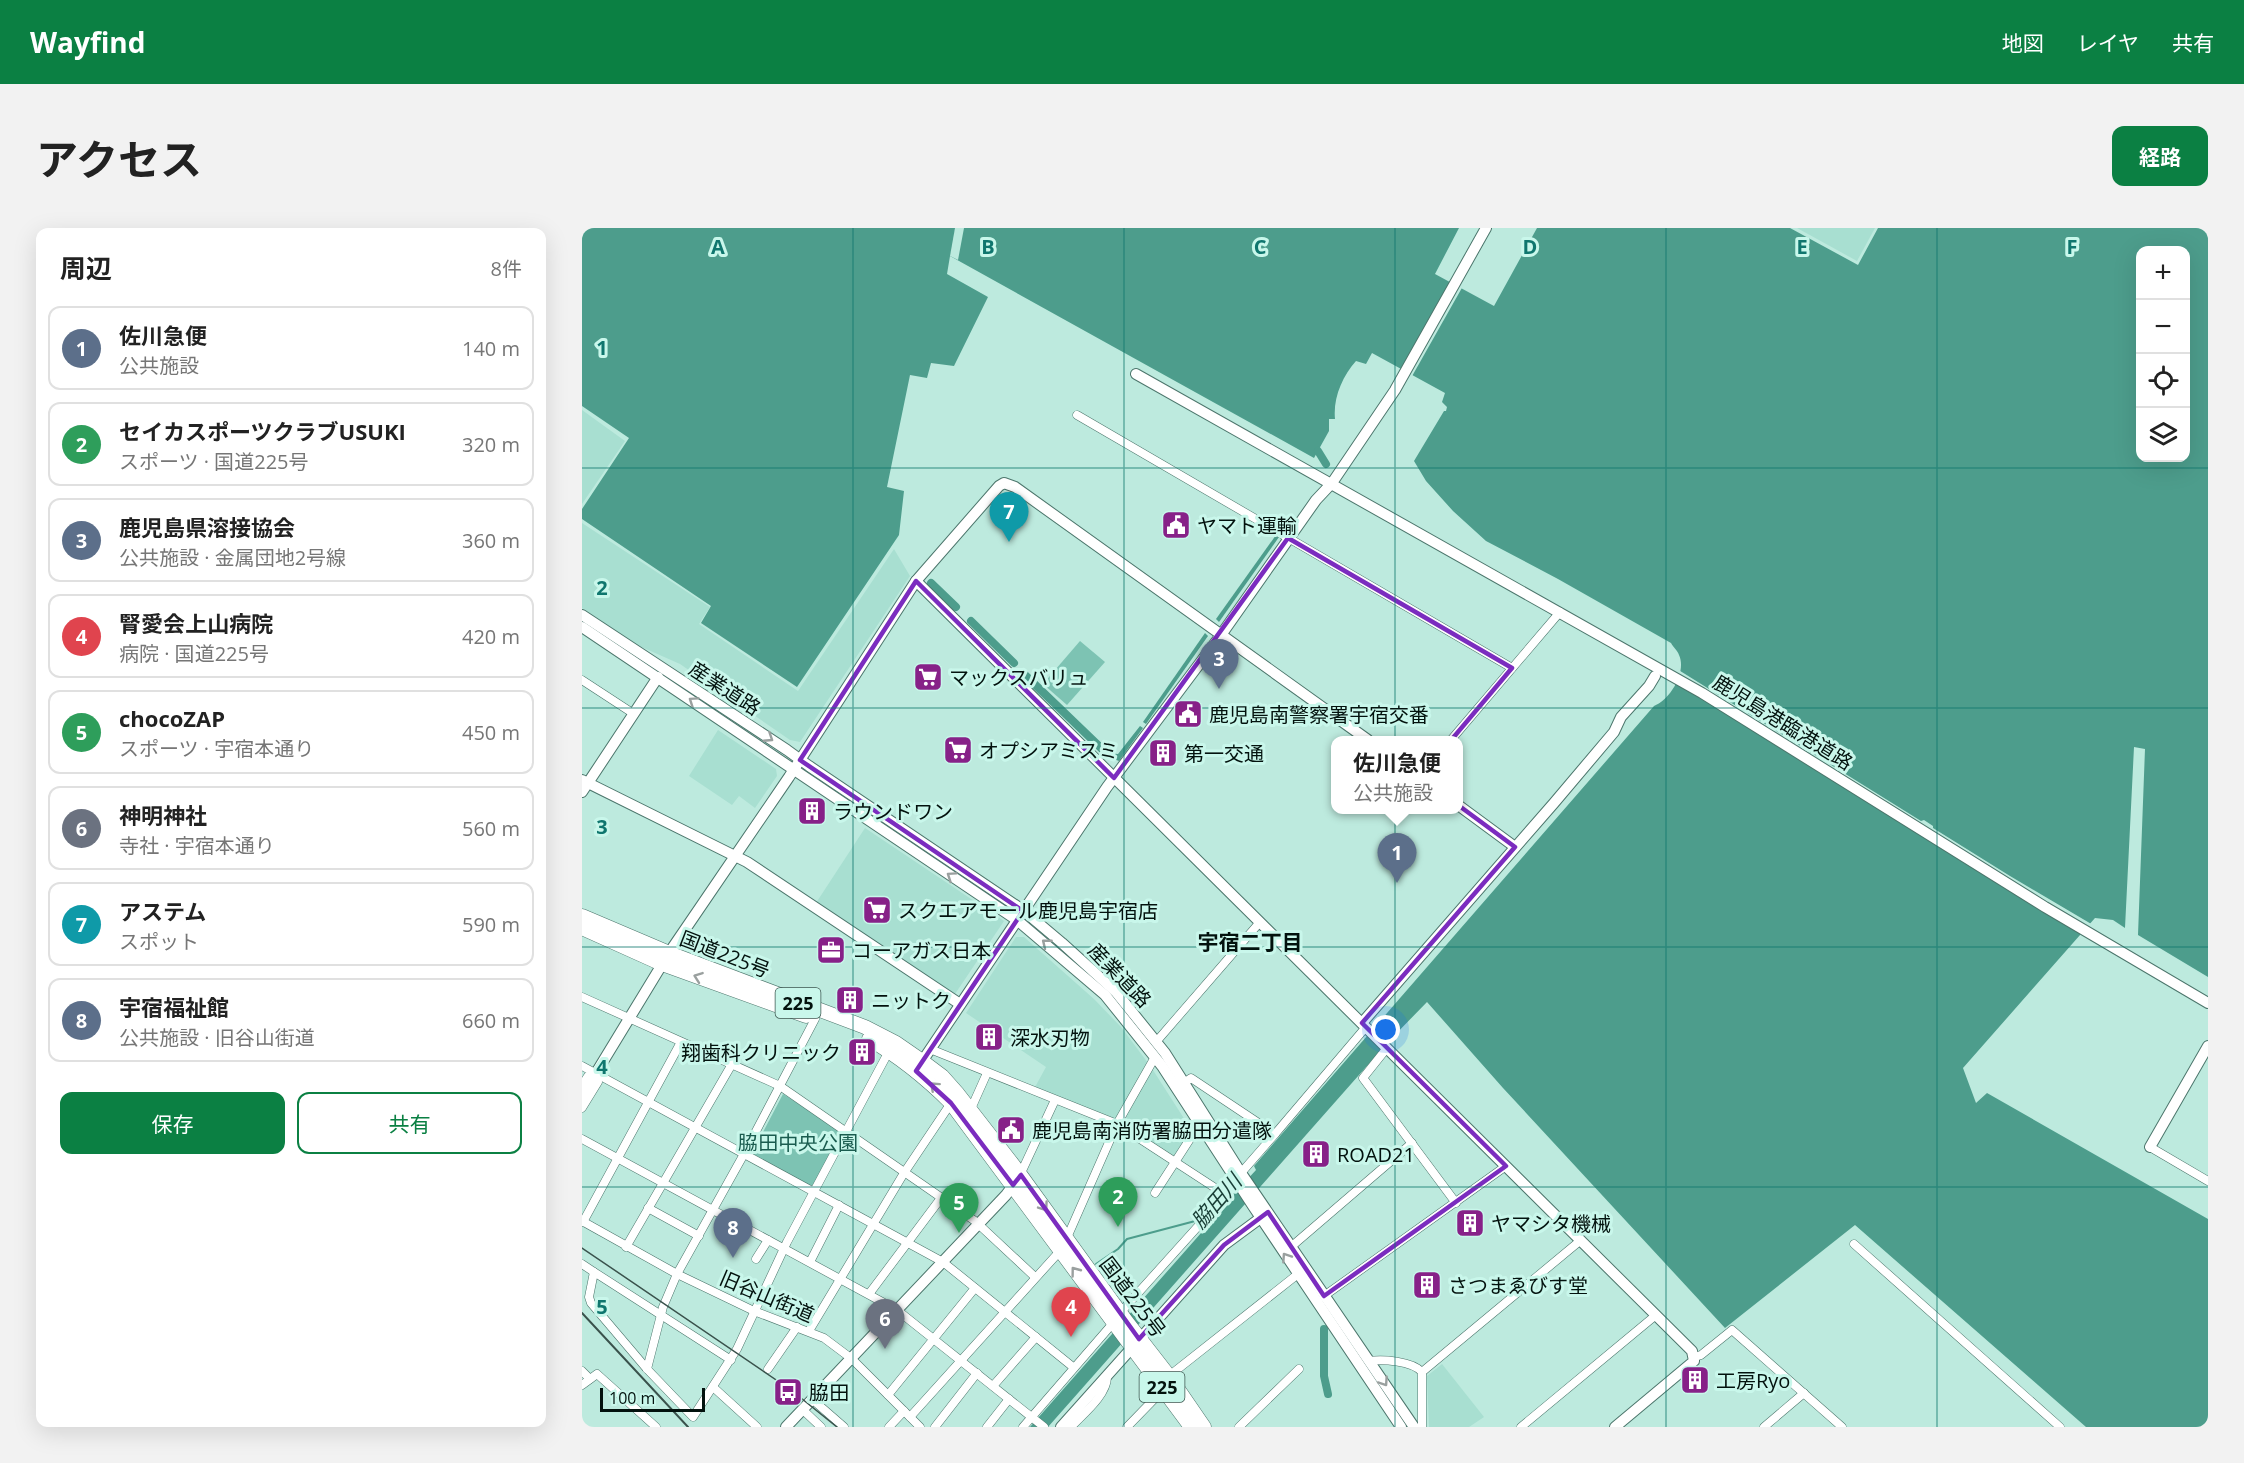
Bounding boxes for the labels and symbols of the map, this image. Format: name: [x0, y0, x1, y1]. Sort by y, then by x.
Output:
text: A: [711, 233, 725, 260]
text: B: [981, 233, 995, 260]
text: C: [1254, 233, 1267, 260]
text: D: [1523, 233, 1537, 260]
text: E: [1796, 233, 1808, 260]
text: F: [2067, 233, 2077, 260]
text: 1: [596, 334, 608, 361]
pin: 7: [990, 492, 1028, 542]
public building icon: ヤマト運輸: [1160, 509, 1192, 541]
place label: ヤマト運輸: [1197, 512, 1297, 539]
text: 2: [596, 574, 608, 601]
pin: 3: [1200, 640, 1238, 689]
street label: 産業道路: [684, 655, 766, 721]
supermarket icon: マックスバリュ: [912, 661, 944, 693]
place label: マックスバリュ: [949, 664, 1088, 691]
street label: 鹿児島港臨港道路: [1708, 668, 1858, 776]
one-way arrow: [689, 697, 700, 708]
public building icon: 鹿児島南警察署宇宿交番: [1172, 698, 1204, 730]
place label: 鹿児島南警察署宇宿交番: [1209, 701, 1429, 728]
one-way arrow: [762, 731, 773, 742]
supermarket icon: オプシアミスミ: [942, 734, 974, 766]
place label: オプシアミスミ: [979, 737, 1119, 764]
building icon: 第一交通: [1147, 737, 1179, 769]
place label: 第一交通: [1184, 740, 1264, 767]
building icon: ラウンドワン: [796, 795, 828, 827]
place label: ラウンドワン: [833, 798, 953, 825]
text: 3: [596, 813, 608, 840]
pin: 1: [1378, 834, 1416, 883]
one-way arrow: [947, 872, 958, 883]
supermarket icon: スクエアモール鹿児島宇宿店: [861, 894, 893, 926]
place label: スクエアモール鹿児島宇宿店: [898, 897, 1158, 924]
street label: 国道225号: [676, 924, 774, 984]
district label: 宇宿二丁目: [1198, 928, 1303, 956]
office icon: コーアガス日本: [815, 934, 847, 966]
place label: コーアガス日本: [852, 937, 991, 964]
street label: 産業道路: [1083, 937, 1157, 1013]
one-way arrow: [1042, 939, 1053, 950]
one-way arrow: [693, 971, 704, 984]
building icon: ニットク: [834, 984, 866, 1016]
place label: ニットク: [871, 987, 951, 1014]
road number: 225: [776, 988, 820, 1018]
your location: [1371, 1015, 1400, 1044]
building icon: 深水刃物: [973, 1021, 1005, 1053]
place label: 深水刃物: [1010, 1024, 1090, 1051]
building icon: 翔歯科クリニック: [846, 1036, 878, 1068]
place label: 翔歯科クリニック: [681, 1039, 841, 1066]
text: 4: [596, 1053, 608, 1080]
one-way arrow: [930, 1082, 940, 1093]
public building icon: 鹿児島南消防署脇田分遣隊: [995, 1114, 1027, 1146]
place label: 鹿児島南消防署脇田分遣隊: [1032, 1117, 1272, 1144]
park label: 脇田中央公園: [738, 1129, 858, 1156]
building icon: ROAD21: [1300, 1138, 1332, 1170]
place label: ROAD21: [1337, 1141, 1415, 1168]
water label: 脇田川: [1185, 1167, 1249, 1234]
pin: 2: [1098, 1178, 1138, 1227]
pin: 5: [940, 1184, 979, 1233]
one-way arrow: [1036, 1201, 1047, 1212]
building icon: ヤマシタ機械: [1454, 1207, 1486, 1239]
pin: 8: [714, 1208, 752, 1258]
place label: ヤマシタ機械: [1491, 1210, 1611, 1237]
street label: 国道225号: [1094, 1251, 1172, 1343]
one-way arrow: [1283, 1252, 1294, 1263]
street label: 旧谷山街道: [716, 1264, 818, 1328]
one-way arrow: [1071, 1266, 1082, 1277]
building icon: さつまゑびす堂: [1411, 1269, 1443, 1301]
place label: さつまゑびす堂: [1448, 1272, 1588, 1299]
pin: 4: [1052, 1288, 1090, 1337]
text: 5: [596, 1293, 608, 1320]
pin: 6: [866, 1300, 904, 1349]
building icon: 工房Ryo: [1679, 1364, 1711, 1396]
place label: 工房Ryo: [1716, 1367, 1790, 1394]
road number: 225: [1140, 1372, 1184, 1402]
bus stop icon: 脇田: [772, 1376, 804, 1408]
one-way arrow: [1376, 1376, 1387, 1387]
place label: 脇田: [809, 1379, 849, 1406]
scale bar: [600, 1385, 705, 1412]

